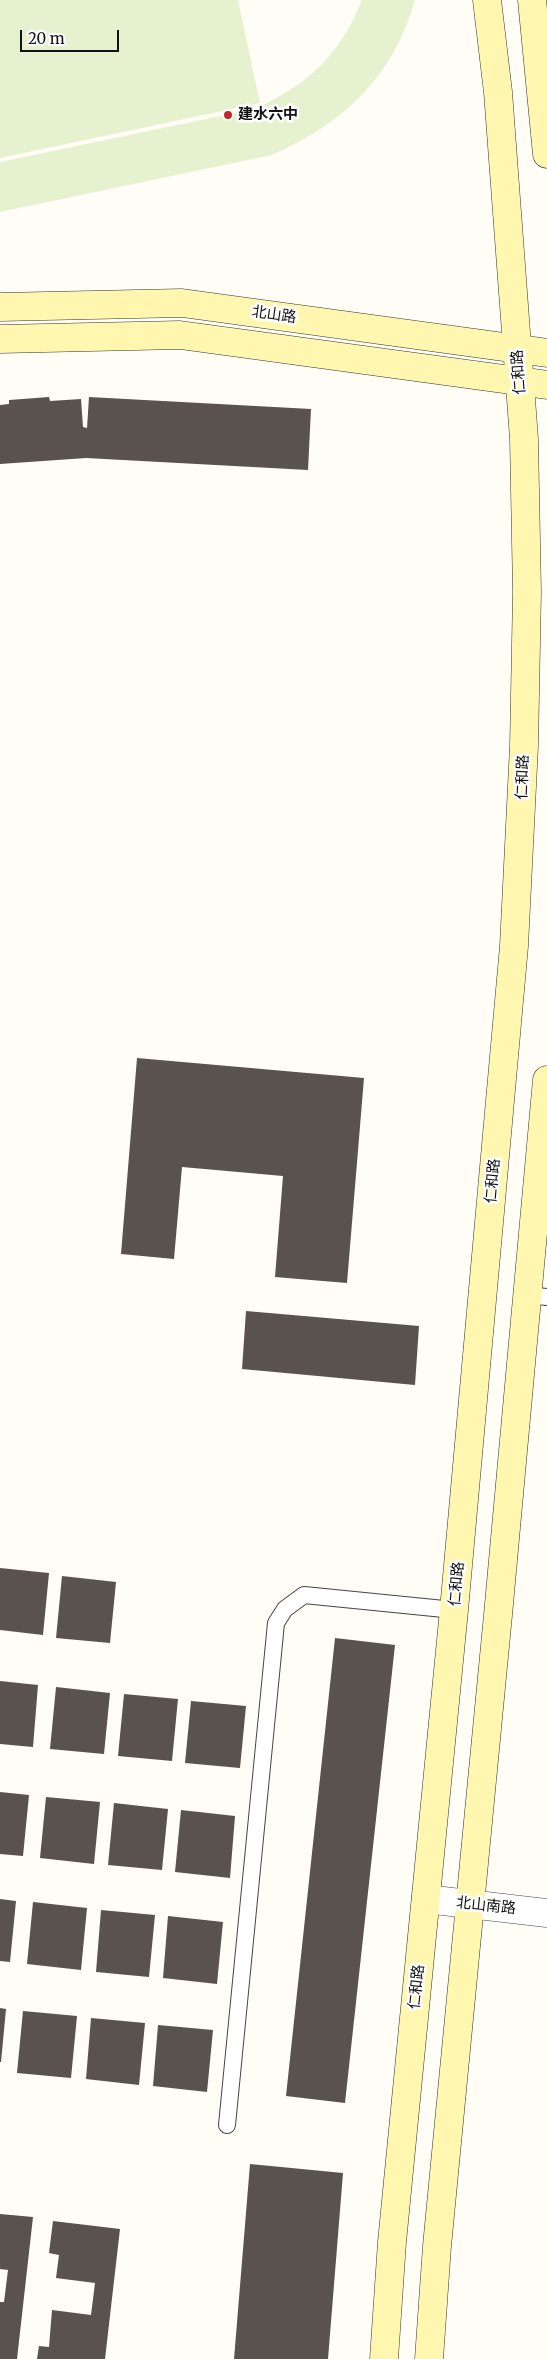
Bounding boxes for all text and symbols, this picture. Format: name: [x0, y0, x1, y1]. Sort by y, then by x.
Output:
scale bar: [22, 20, 121, 52]
text: 20 m: [28, 29, 65, 48]
place label: 建水六中: [238, 106, 298, 124]
marker: 建水六中: [222, 109, 234, 121]
street label: 北山路: [250, 303, 298, 327]
street label: 仁和路: [508, 349, 530, 395]
street label: 仁和路: [513, 754, 533, 800]
street label: 仁和路: [482, 1158, 504, 1204]
street label: 仁和路: [446, 1561, 468, 1607]
street label: 北山南路: [455, 1894, 517, 1918]
street label: 仁和路: [406, 1964, 428, 2010]

